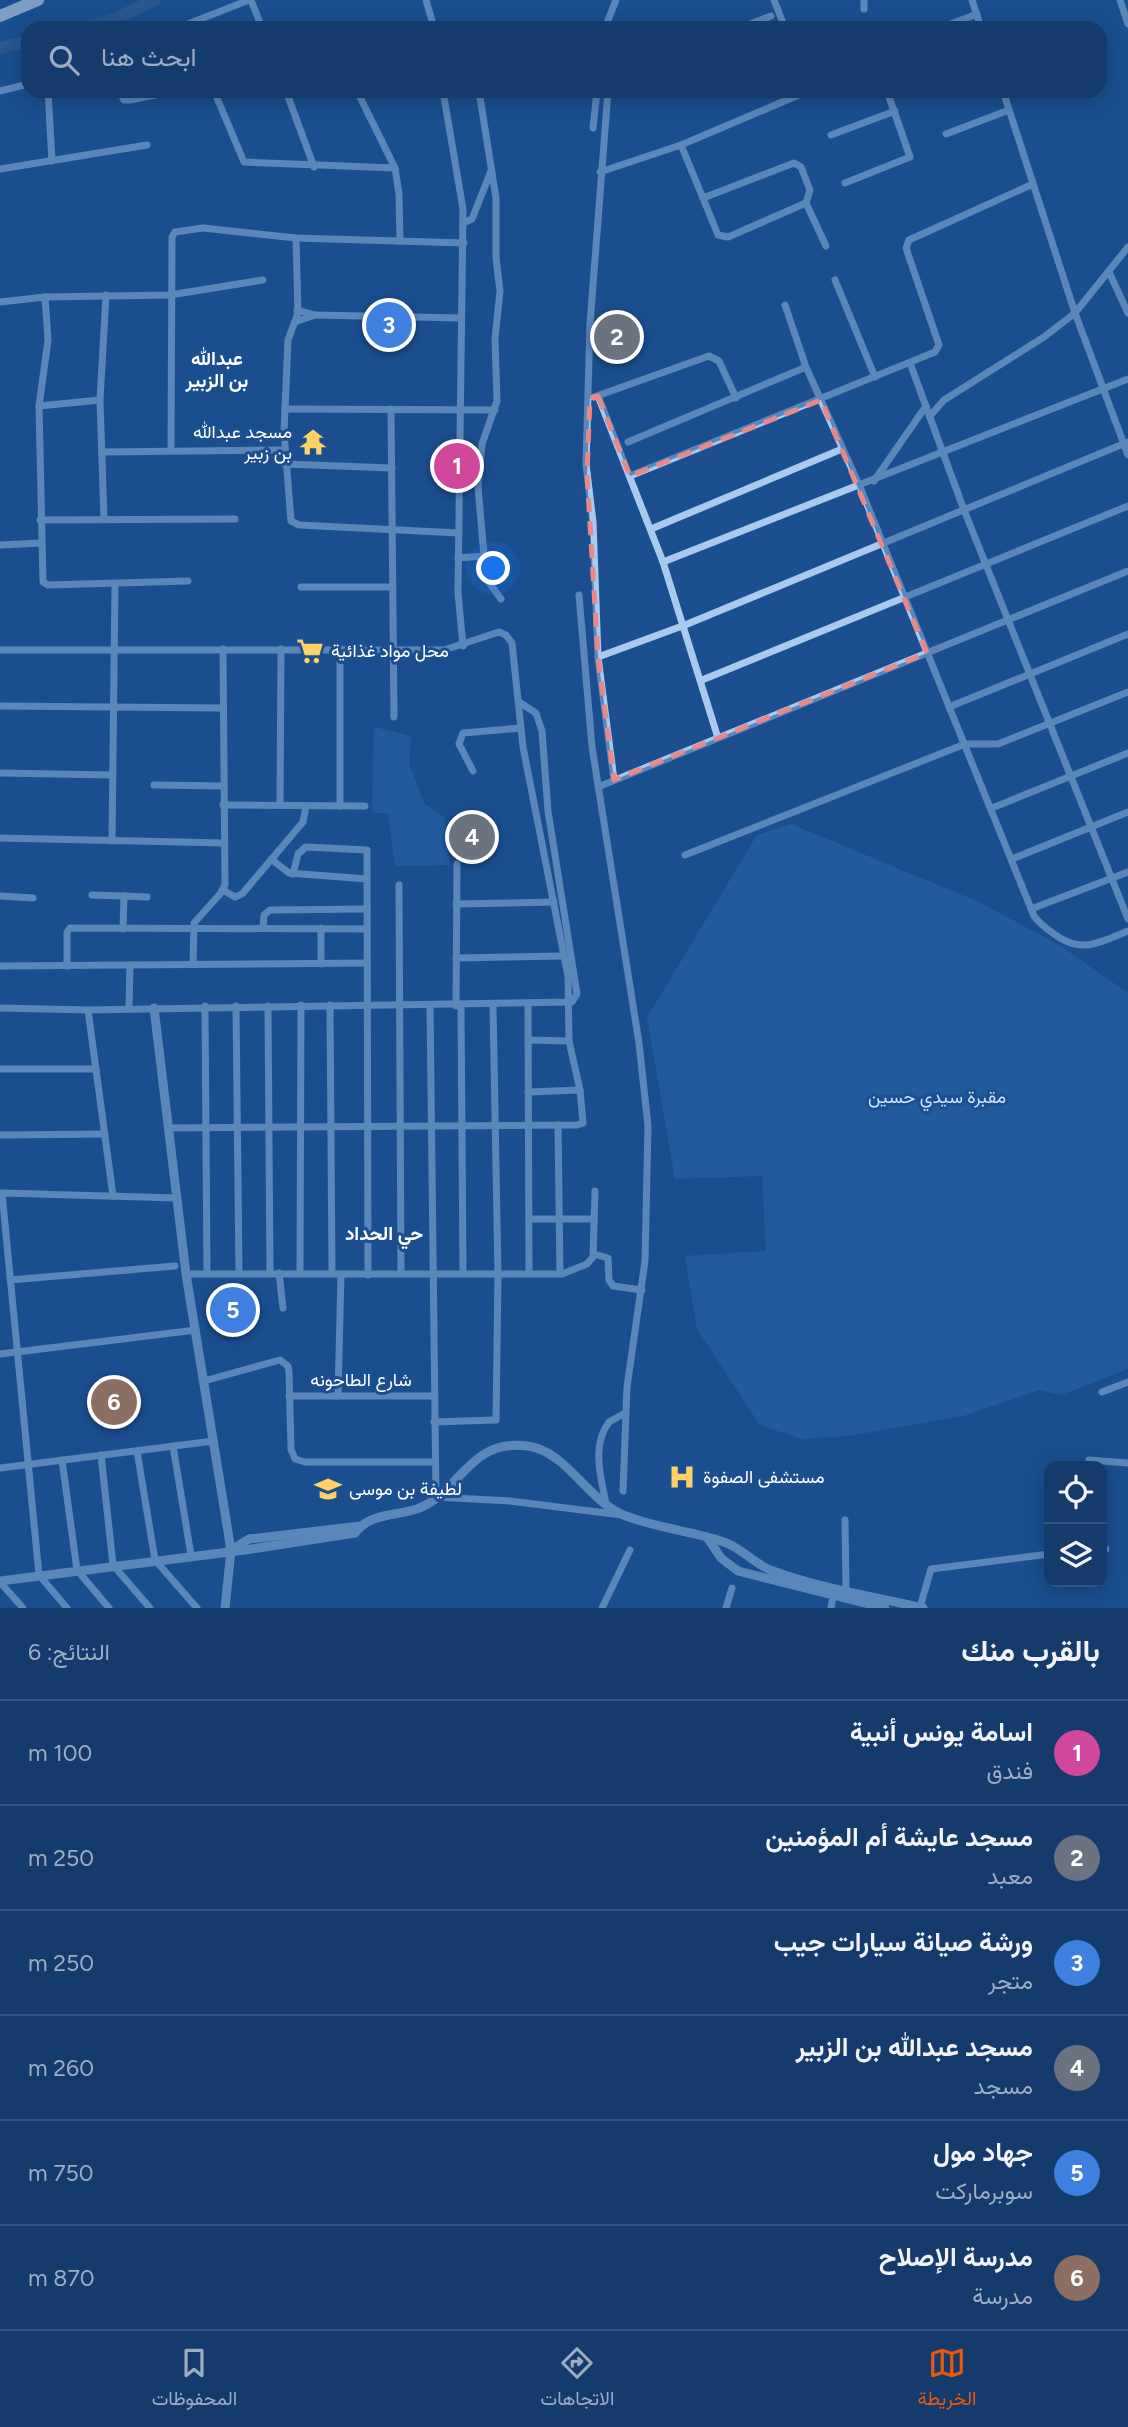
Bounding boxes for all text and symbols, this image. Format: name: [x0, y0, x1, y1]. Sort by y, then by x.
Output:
search box: [21, 21, 1107, 98]
icon: search: [45, 41, 83, 79]
text: ابحث هنا: [101, 41, 197, 73]
pin: 3: [366, 299, 412, 351]
pin: 2: [594, 311, 640, 363]
district label: عبدالله بن الزبير: [185, 347, 248, 393]
place label: مسجد عبدالله بن زبير: [193, 421, 292, 464]
temple icon: مسجد عبدالله بن زبير: [298, 427, 328, 457]
pin: 1: [434, 440, 480, 492]
your location: [476, 551, 510, 585]
supermarket icon: محل مواد غذائية: [295, 636, 325, 666]
place label: محل مواد غذائية: [331, 640, 449, 662]
pin: 4: [449, 811, 495, 863]
park label: مقبرة سيدي حسين: [868, 1086, 1006, 1112]
district label: حي الحداد: [345, 1222, 423, 1250]
pin: 5: [210, 1284, 256, 1336]
street label: شارع الطاحونه: [310, 1369, 412, 1392]
pin: 6: [91, 1376, 137, 1428]
map controls: [1044, 1461, 1107, 1587]
button: locate: [1044, 1461, 1107, 1524]
hospital icon: مستشفى الصفوة: [667, 1462, 697, 1492]
place label: مستشفى الصفوة: [703, 1466, 825, 1488]
school or university icon: لطيفة بن موسى: [313, 1474, 343, 1504]
place label: لطيفة بن موسى: [349, 1478, 462, 1500]
button: layers: [1044, 1524, 1107, 1587]
text: بالقرب منك: [961, 1632, 1100, 1669]
text: النتائج: 6: [28, 1638, 110, 1666]
text: اسامة يونس أنبية: [850, 1716, 1033, 1748]
text: 100 m: [28, 1739, 92, 1767]
text: 1: [1072, 1739, 1082, 1767]
text: فندق: [987, 1757, 1033, 1785]
text: مسجد عايشة أم المؤمنين: [765, 1821, 1033, 1853]
text: 250 m: [28, 1844, 94, 1872]
text: 2: [1070, 1844, 1084, 1872]
text: معبد: [987, 1862, 1033, 1890]
text: ورشة صيانة سيارات جيب: [774, 1926, 1033, 1958]
text: 250 m: [28, 1949, 94, 1977]
text: 3: [1071, 1949, 1083, 1977]
text: متجر: [988, 1967, 1033, 1995]
text: مسجد عبدالله بن الزبير: [796, 2031, 1033, 2063]
text: 260 m: [28, 2054, 94, 2082]
text: 4: [1070, 2054, 1084, 2082]
text: مسجد: [973, 2072, 1033, 2100]
text: جهاد مول: [933, 2136, 1033, 2168]
text: 750 m: [28, 2159, 94, 2187]
text: 5: [1070, 2159, 1084, 2187]
text: سوبرماركت: [935, 2177, 1033, 2205]
text: مدرسة الإصلاح: [879, 2241, 1033, 2273]
text: 870 m: [28, 2264, 94, 2292]
text: 6: [1070, 2264, 1084, 2292]
text: مدرسة: [972, 2282, 1033, 2310]
tab: المحفوظات: [152, 2344, 237, 2415]
tab: الاتجاهات: [541, 2344, 614, 2415]
tab: الخريطة: [918, 2344, 976, 2415]

